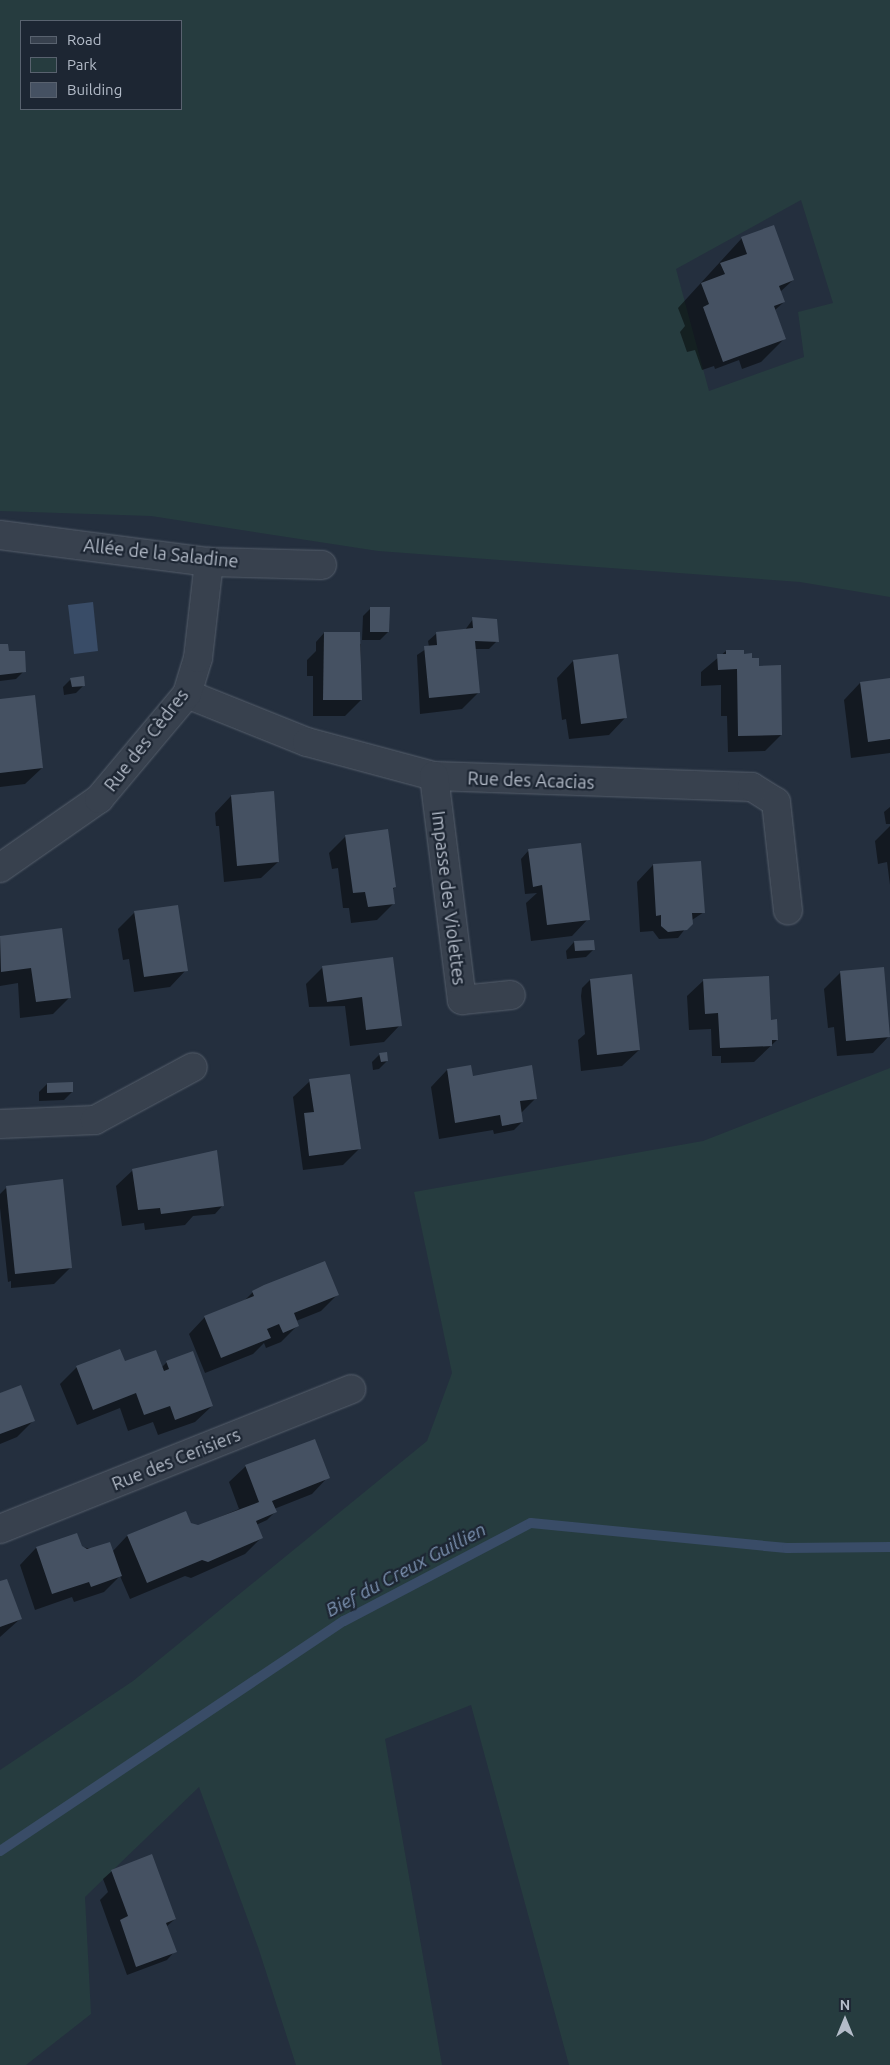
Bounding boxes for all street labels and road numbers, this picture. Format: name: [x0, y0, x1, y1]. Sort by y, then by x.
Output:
street label: Allée de la Saladine: [82, 534, 240, 572]
street label: Rue des Cèdres: [99, 685, 193, 795]
street label: Rue des Acacias: [467, 767, 595, 793]
street label: Impasse des Violettes: [428, 810, 470, 986]
street label: Rue des Cerisiers: [109, 1423, 243, 1495]

